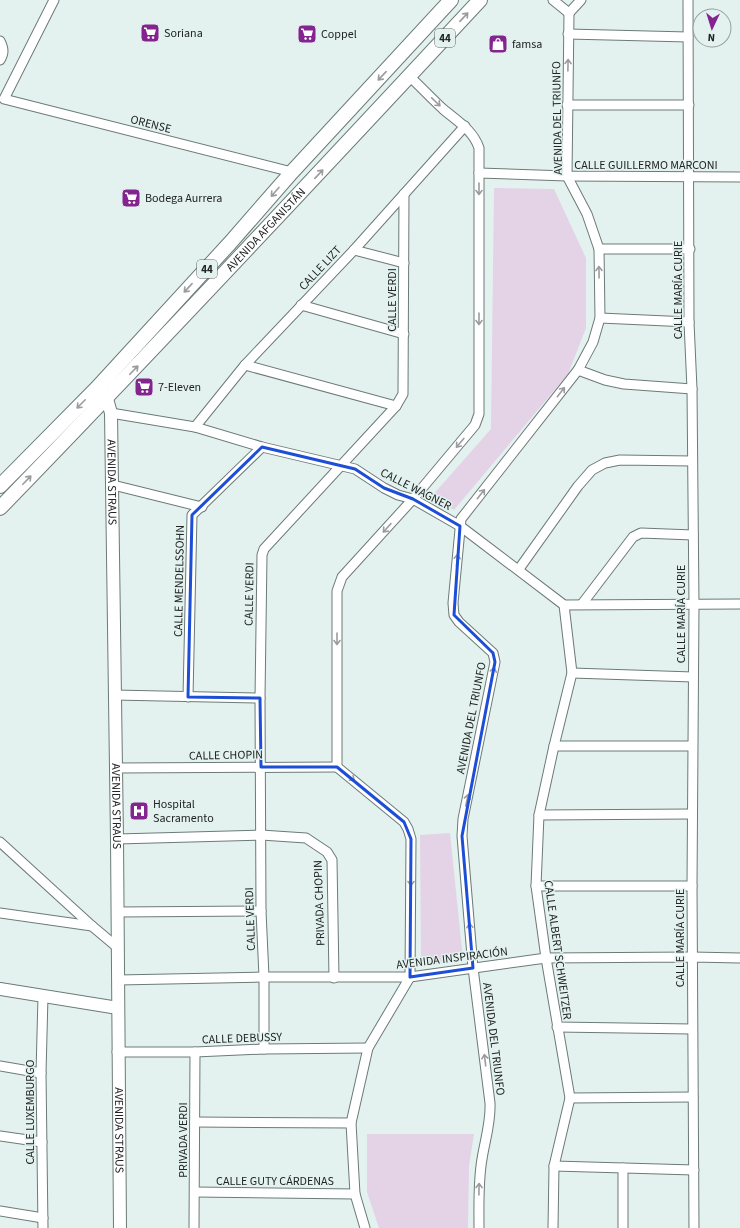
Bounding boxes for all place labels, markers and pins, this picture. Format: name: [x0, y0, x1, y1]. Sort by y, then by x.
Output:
supermarket icon: Soriana: [139, 22, 161, 44]
supermarket icon: Coppel: [296, 23, 318, 45]
place label: Soriana: [164, 25, 203, 42]
place label: Coppel: [321, 26, 357, 43]
shop icon: famsa: [487, 33, 509, 55]
place label: famsa: [512, 36, 542, 53]
supermarket icon: Bodega Aurrera: [120, 187, 142, 209]
place label: Bodega Aurrera: [145, 190, 222, 207]
supermarket icon: 7-Eleven: [133, 376, 155, 398]
place label: 7-Eleven: [158, 379, 201, 396]
place label: Hospital Sacramento: [153, 796, 214, 827]
hospital icon: Hospital Sacramento: [128, 800, 150, 822]

